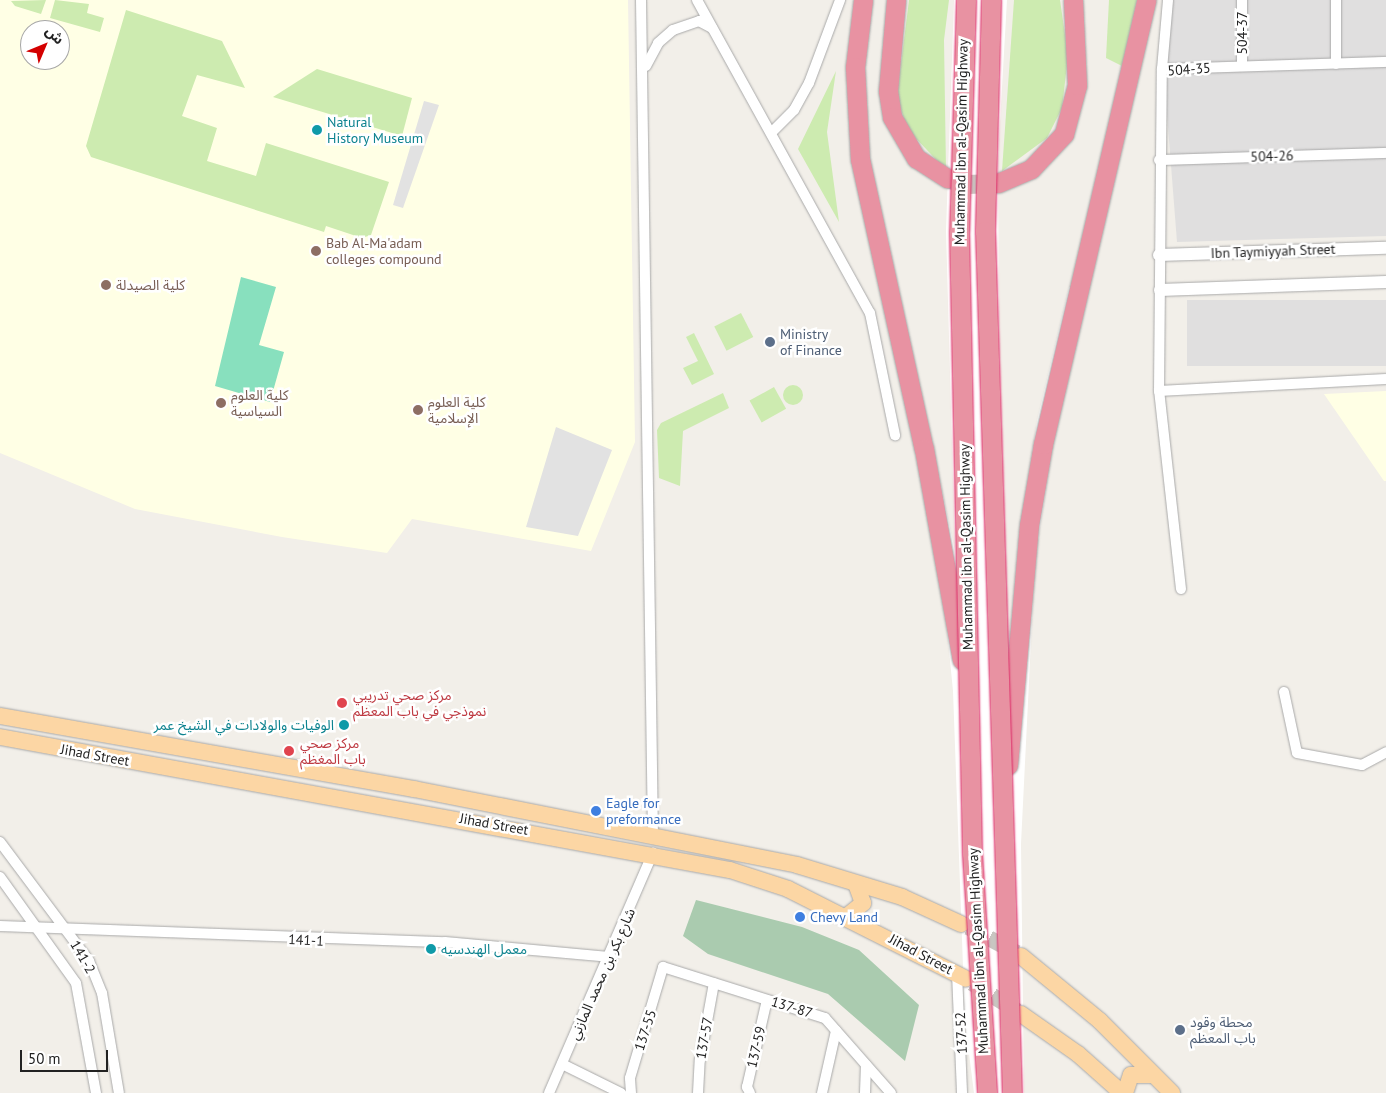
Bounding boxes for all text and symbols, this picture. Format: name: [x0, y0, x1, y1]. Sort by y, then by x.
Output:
street label: 504-37: [1234, 11, 1250, 55]
north arrow: [20, 20, 70, 70]
text: ش: [42, 22, 68, 48]
street label: Muhammad ibn al-Qasim Highway: [951, 39, 971, 245]
street label: 504-35: [1167, 59, 1211, 79]
place label: Natural History Museum: [327, 114, 424, 146]
marker: Natural History Museum: [311, 124, 323, 136]
street label: 504-26: [1250, 147, 1294, 165]
place label: Bab Al-Ma'adam colleges compound: [326, 235, 442, 268]
street label: Ibn Taymiyyah Street: [1210, 240, 1336, 262]
marker: Bab Al-Ma'adam colleges compound: [310, 245, 322, 257]
place label: كلية الصيدلة: [116, 277, 185, 293]
marker: كلية الصيدلة: [100, 279, 112, 291]
place label: Ministry of Finance: [780, 326, 842, 358]
marker: Ministry of Finance: [764, 336, 776, 348]
place label: كلية العلوم السياسية: [231, 387, 289, 420]
place label: كلية العلوم الإسلامية: [428, 394, 486, 427]
marker: كلية العلوم السياسية: [215, 397, 227, 409]
marker: كلية العلوم الإسلامية: [412, 404, 424, 416]
street label: Muhammad ibn al-Qasim Highway: [956, 444, 976, 650]
place label: مركز صحي تدريبي نموذجي في باب المعظم: [353, 687, 486, 720]
marker: مركز صحي تدريبي نموذجي في باب المعظم: [335, 696, 349, 710]
place label: الوفيات والولادات في الشيخ عمر: [154, 717, 334, 733]
marker: الوفيات والولادات في الشيخ عمر: [338, 719, 350, 731]
place label: مركز صحي باب المغظم: [300, 735, 366, 768]
street label: Jihad Street: [59, 741, 131, 769]
marker: مركز صحي باب المغظم: [282, 744, 296, 758]
place label: Eagle for preformance: [606, 795, 681, 828]
marker: Eagle for preformance: [590, 805, 602, 817]
street label: Jihad Street: [458, 810, 530, 838]
street label: Muhammad ibn al-Qasim Highway: [964, 848, 992, 1054]
street label: شارع بكر بن محمد المازني: [565, 906, 639, 1042]
place label: Chevy Land: [810, 909, 879, 925]
marker: Chevy Land: [794, 911, 806, 923]
street label: Jihad Street: [886, 930, 956, 978]
street label: 141-1: [288, 931, 324, 949]
street label: 141-2: [67, 937, 99, 977]
place label: معمل الهندسيه: [441, 941, 527, 957]
marker: معمل الهندسيه: [425, 943, 437, 955]
street label: 137-87: [769, 993, 815, 1021]
street label: 137-55: [630, 1007, 660, 1053]
street label: 137-52: [952, 1011, 970, 1055]
place label: محطة وقود باب المعظم: [1190, 1014, 1256, 1046]
street label: 137-57: [692, 1016, 716, 1060]
marker: محطة وقود باب المعظم: [1174, 1024, 1186, 1036]
street label: 137-59: [743, 1025, 769, 1069]
scale bar: [22, 1040, 110, 1072]
text: 50 m: [28, 1049, 61, 1068]

